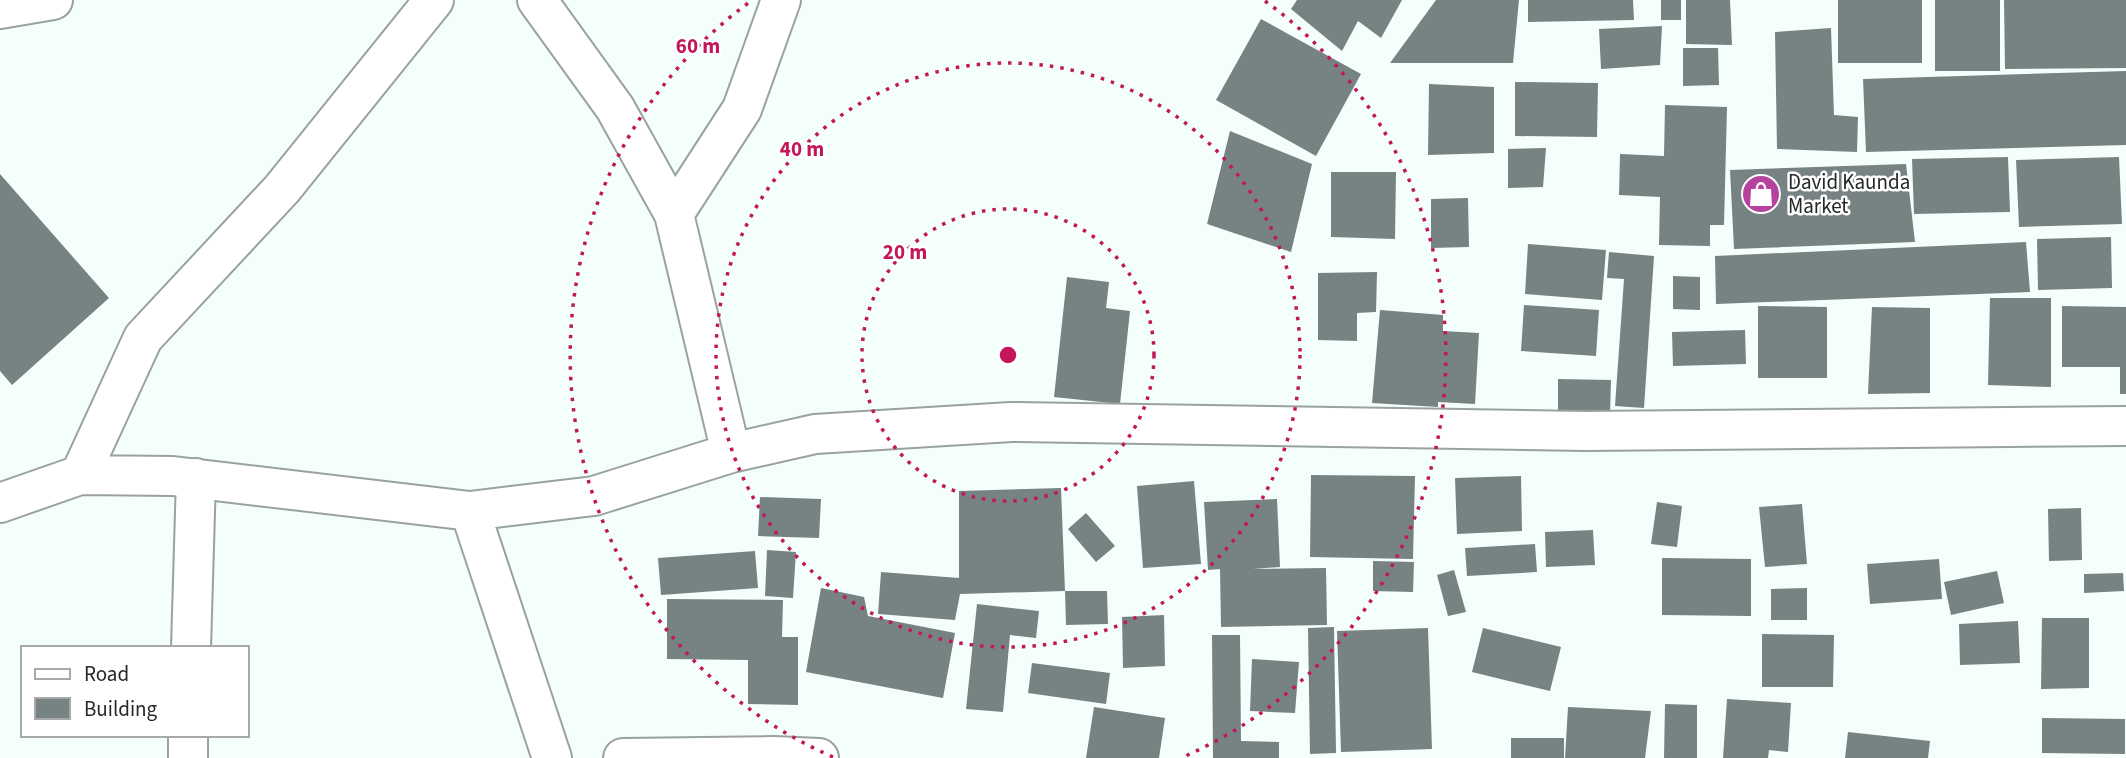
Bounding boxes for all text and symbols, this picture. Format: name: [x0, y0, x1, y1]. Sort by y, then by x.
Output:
text: 60 m: [676, 31, 720, 61]
text: 40 m: [780, 134, 824, 164]
place label: David Kaunda Market: [1788, 167, 1910, 221]
shop icon: David Kaunda Market: [1740, 173, 1782, 215]
text: 20 m: [883, 237, 927, 267]
centre of rings: [996, 343, 1020, 367]
legend: [21, 646, 248, 737]
text: Road: [84, 659, 129, 689]
text: Building: [84, 694, 158, 724]

